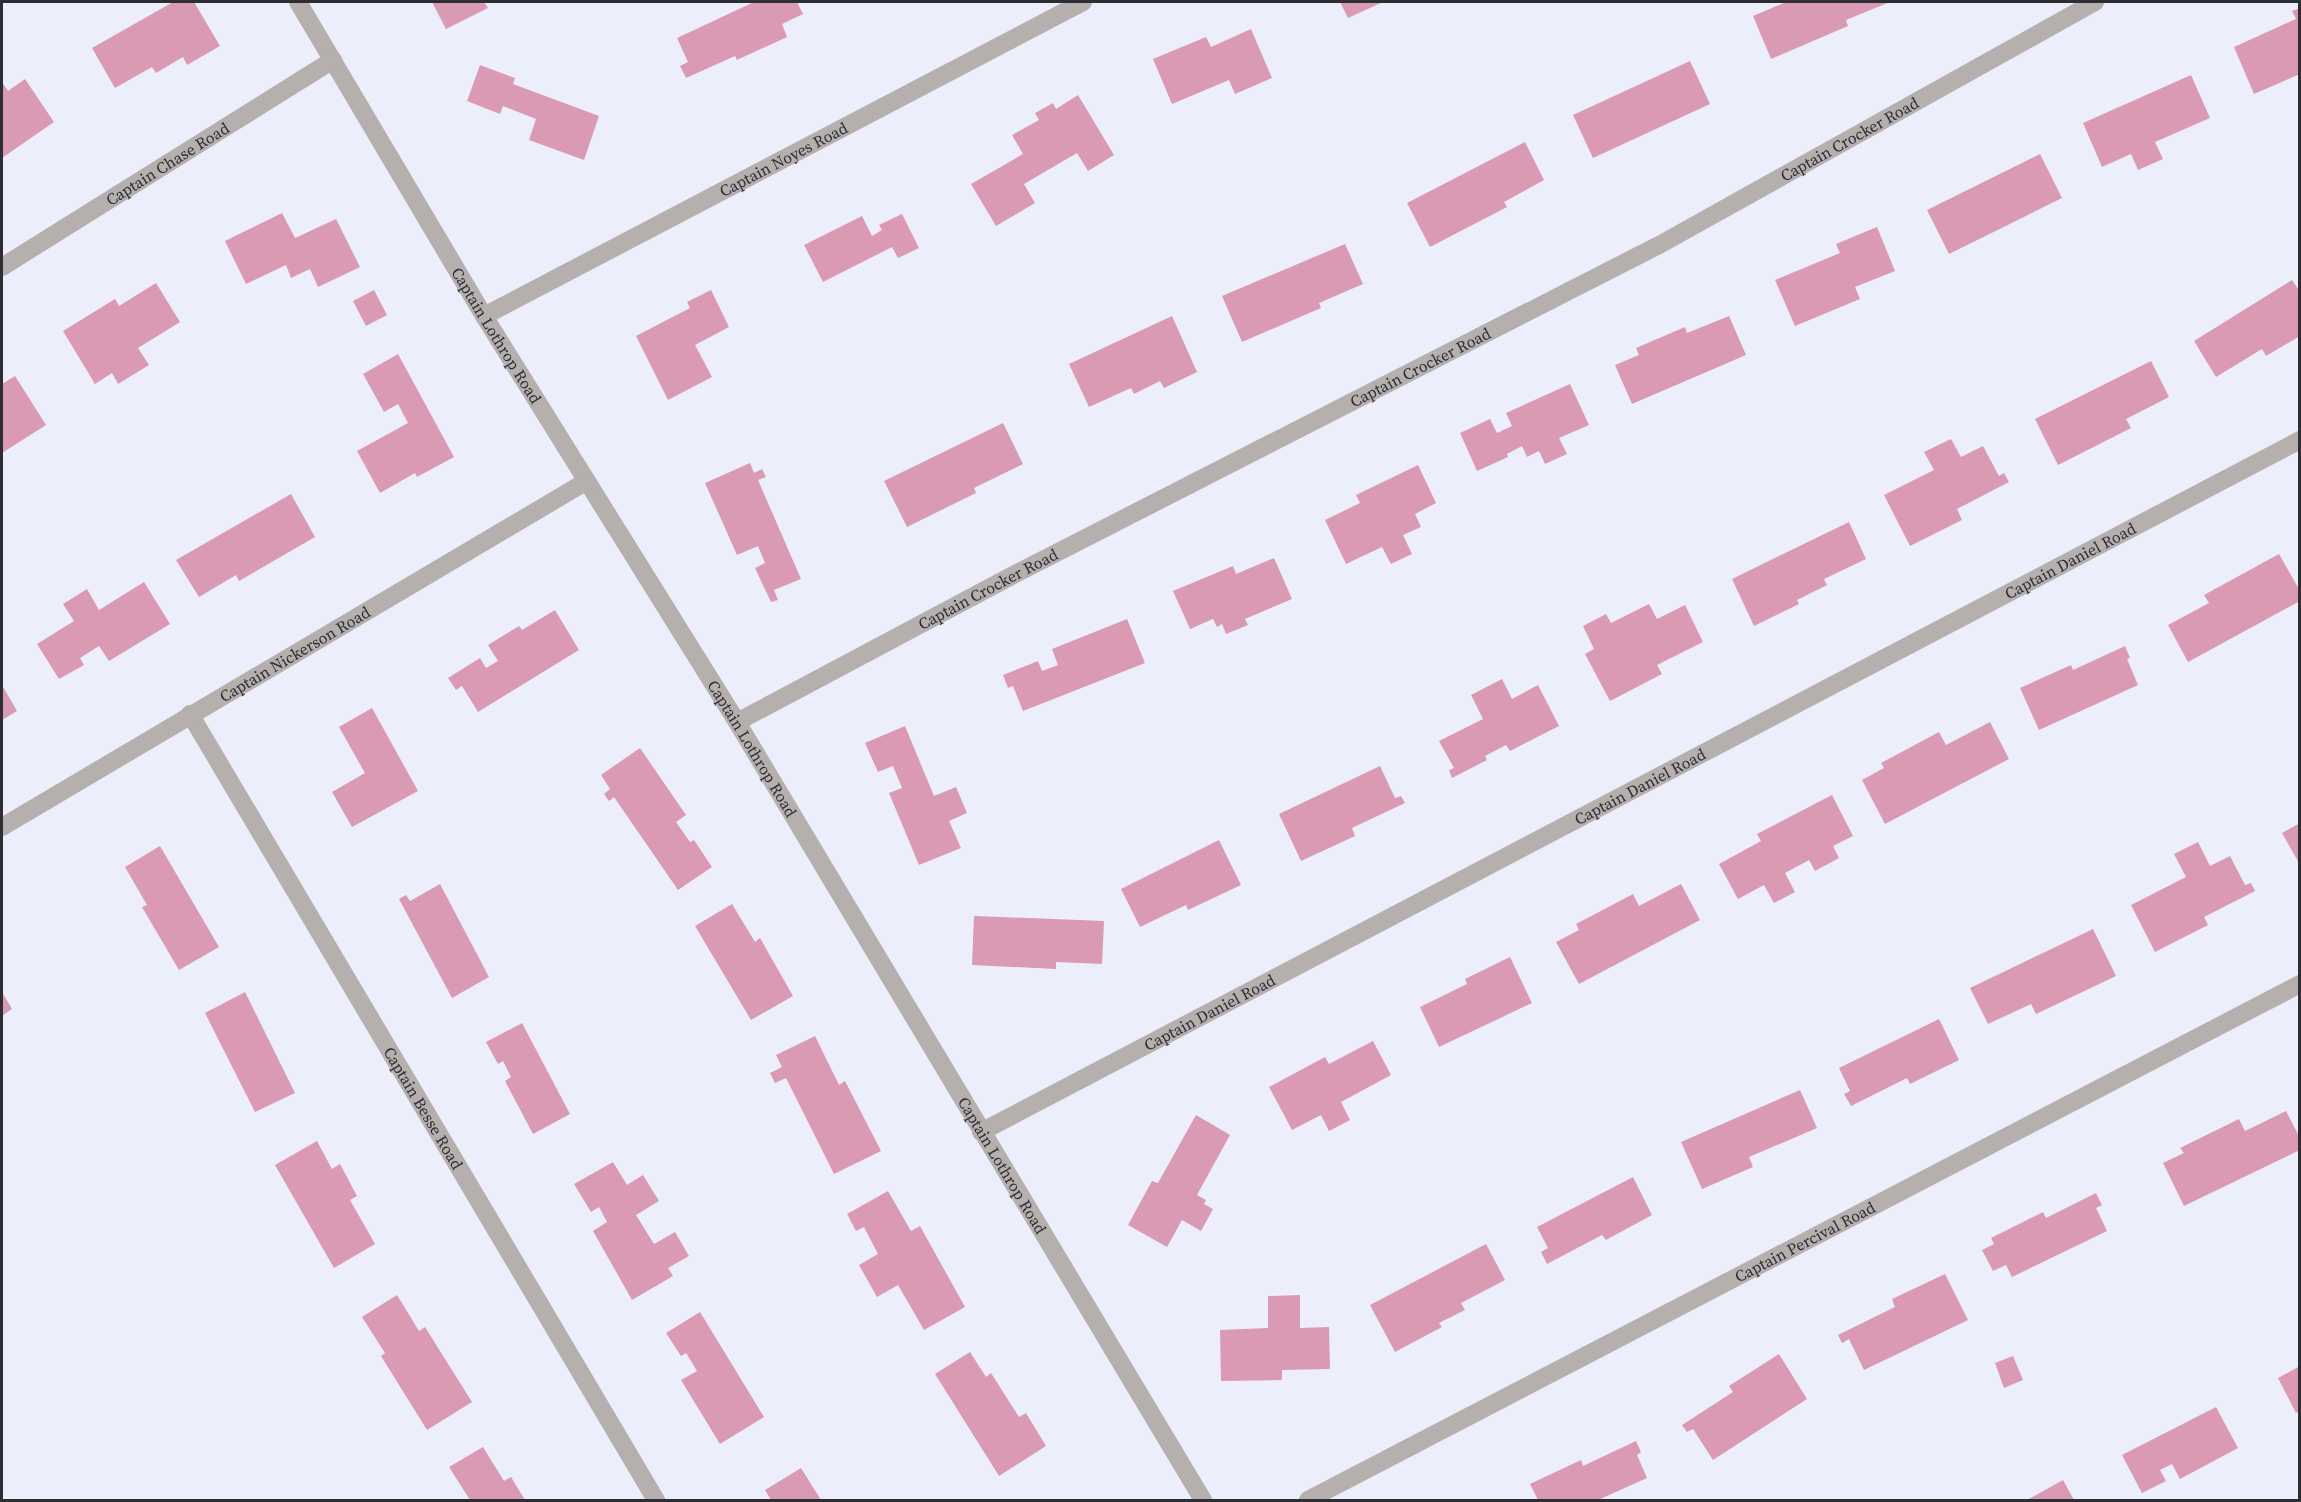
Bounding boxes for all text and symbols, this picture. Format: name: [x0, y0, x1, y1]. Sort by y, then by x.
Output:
street label: Captain Crocker Road: [1776, 92, 1923, 186]
street label: Captain Noyes Road: [715, 116, 851, 202]
street label: Captain Chase Road: [101, 117, 233, 211]
street label: Captain Lothrop Road: [446, 263, 547, 408]
street label: Captain Crocker Road: [1346, 322, 1494, 412]
street label: Captain Daniel Road: [2001, 517, 2140, 604]
street label: Captain Crocker Road: [914, 543, 1062, 635]
street label: Captain Nickerson Road: [215, 601, 374, 707]
street label: Captain Lothrop Road: [703, 676, 802, 821]
street label: Captain Daniel Road: [1570, 743, 1709, 830]
street label: Captain Daniel Road: [1140, 969, 1279, 1056]
street label: Captain Besse Road: [379, 1043, 468, 1173]
street label: Captain Lothrop Road: [953, 1093, 1052, 1238]
street label: Captain Percival Road: [1731, 1196, 1879, 1287]

